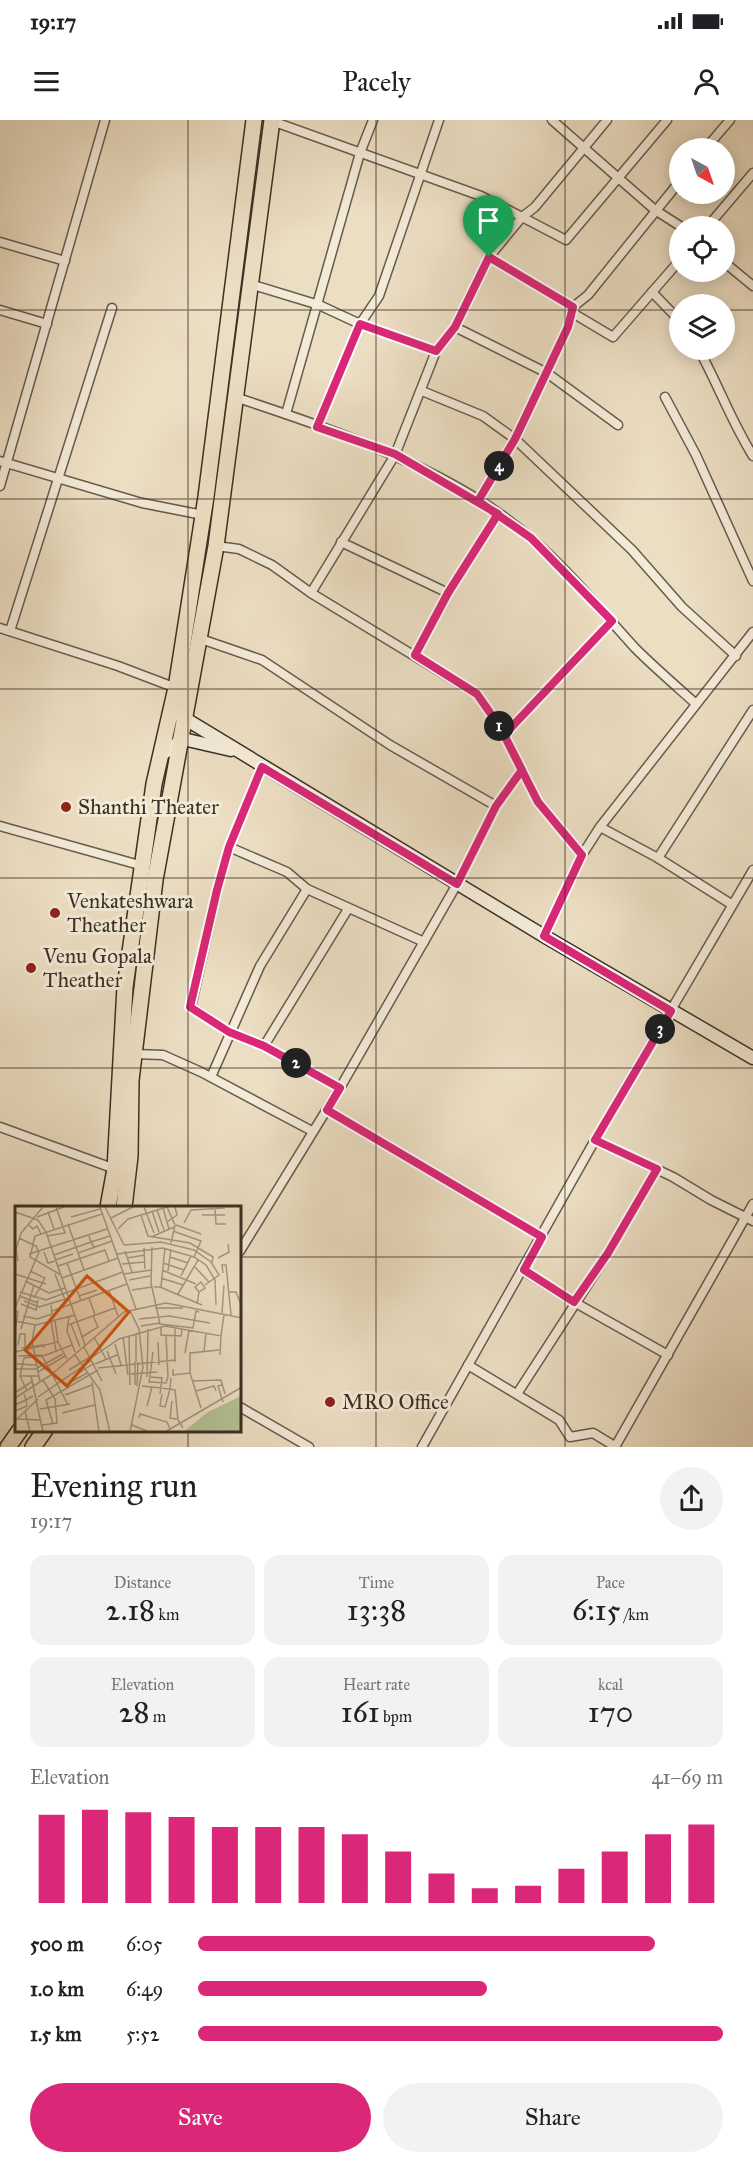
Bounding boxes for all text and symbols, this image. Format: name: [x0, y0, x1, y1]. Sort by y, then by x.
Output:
text: 19:17: [30, 8, 76, 35]
icon: menu: [30, 65, 63, 98]
text: Pacely: [342, 65, 411, 98]
icon: person: [690, 65, 723, 98]
north arrow: [669, 138, 735, 204]
map controls: [669, 138, 735, 360]
pin: [463, 195, 514, 257]
icon: arrive: [472, 204, 505, 237]
button: locate: [669, 216, 735, 282]
button: layers: [669, 294, 735, 360]
pin: 4: [484, 451, 514, 481]
text: 4: [495, 456, 503, 475]
pin: 1: [484, 711, 514, 741]
text: 1: [496, 716, 502, 735]
place label: Shanthi Theater: [78, 794, 219, 820]
marker: Shanthi Theater: [59, 800, 73, 814]
place label: Venkateshwara Theather: [66, 888, 194, 938]
marker: Venkateshwara Theather: [48, 906, 62, 920]
place label: Venu Gopala Theather: [42, 943, 152, 993]
marker: Venu Gopala Theather: [24, 961, 38, 975]
pin: 3: [645, 1014, 675, 1044]
text: 3: [657, 1019, 663, 1038]
pin: 2: [281, 1048, 311, 1078]
text: 2: [292, 1053, 300, 1072]
inset map: [15, 1206, 242, 1432]
place label: MRO Office: [342, 1389, 449, 1415]
marker: MRO Office: [323, 1395, 337, 1409]
text: Evening run: [30, 1466, 197, 1506]
button: share: [660, 1467, 723, 1530]
text: 19:17: [30, 1509, 72, 1533]
text: Distance: [114, 1573, 171, 1592]
text: Time: [359, 1573, 394, 1592]
text: Pace: [596, 1573, 625, 1592]
text: 2.18: [106, 1592, 155, 1628]
text: 13:38: [347, 1592, 406, 1628]
text: 6:15: [572, 1592, 620, 1628]
text: km: [155, 1605, 179, 1624]
text: /km: [620, 1605, 649, 1624]
text: Elevation: [111, 1675, 174, 1694]
text: Heart rate: [343, 1675, 410, 1694]
text: kcal: [598, 1675, 623, 1694]
text: 28: [119, 1694, 149, 1730]
text: 161: [341, 1694, 380, 1730]
text: 170: [588, 1694, 633, 1730]
text: m: [149, 1707, 166, 1726]
text: bpm: [380, 1707, 412, 1726]
text: Elevation: [30, 1765, 109, 1789]
text: 41–69 m: [651, 1765, 723, 1789]
text: 500 m: [30, 1932, 84, 1956]
text: 6:05: [126, 1932, 162, 1956]
text: 1.0 km: [30, 1977, 84, 2001]
text: 6:49: [126, 1977, 163, 2001]
text: 1.5 km: [30, 2022, 81, 2046]
text: 5:52: [126, 2022, 160, 2046]
button: Save: [30, 2083, 371, 2152]
button: Share: [383, 2083, 723, 2152]

